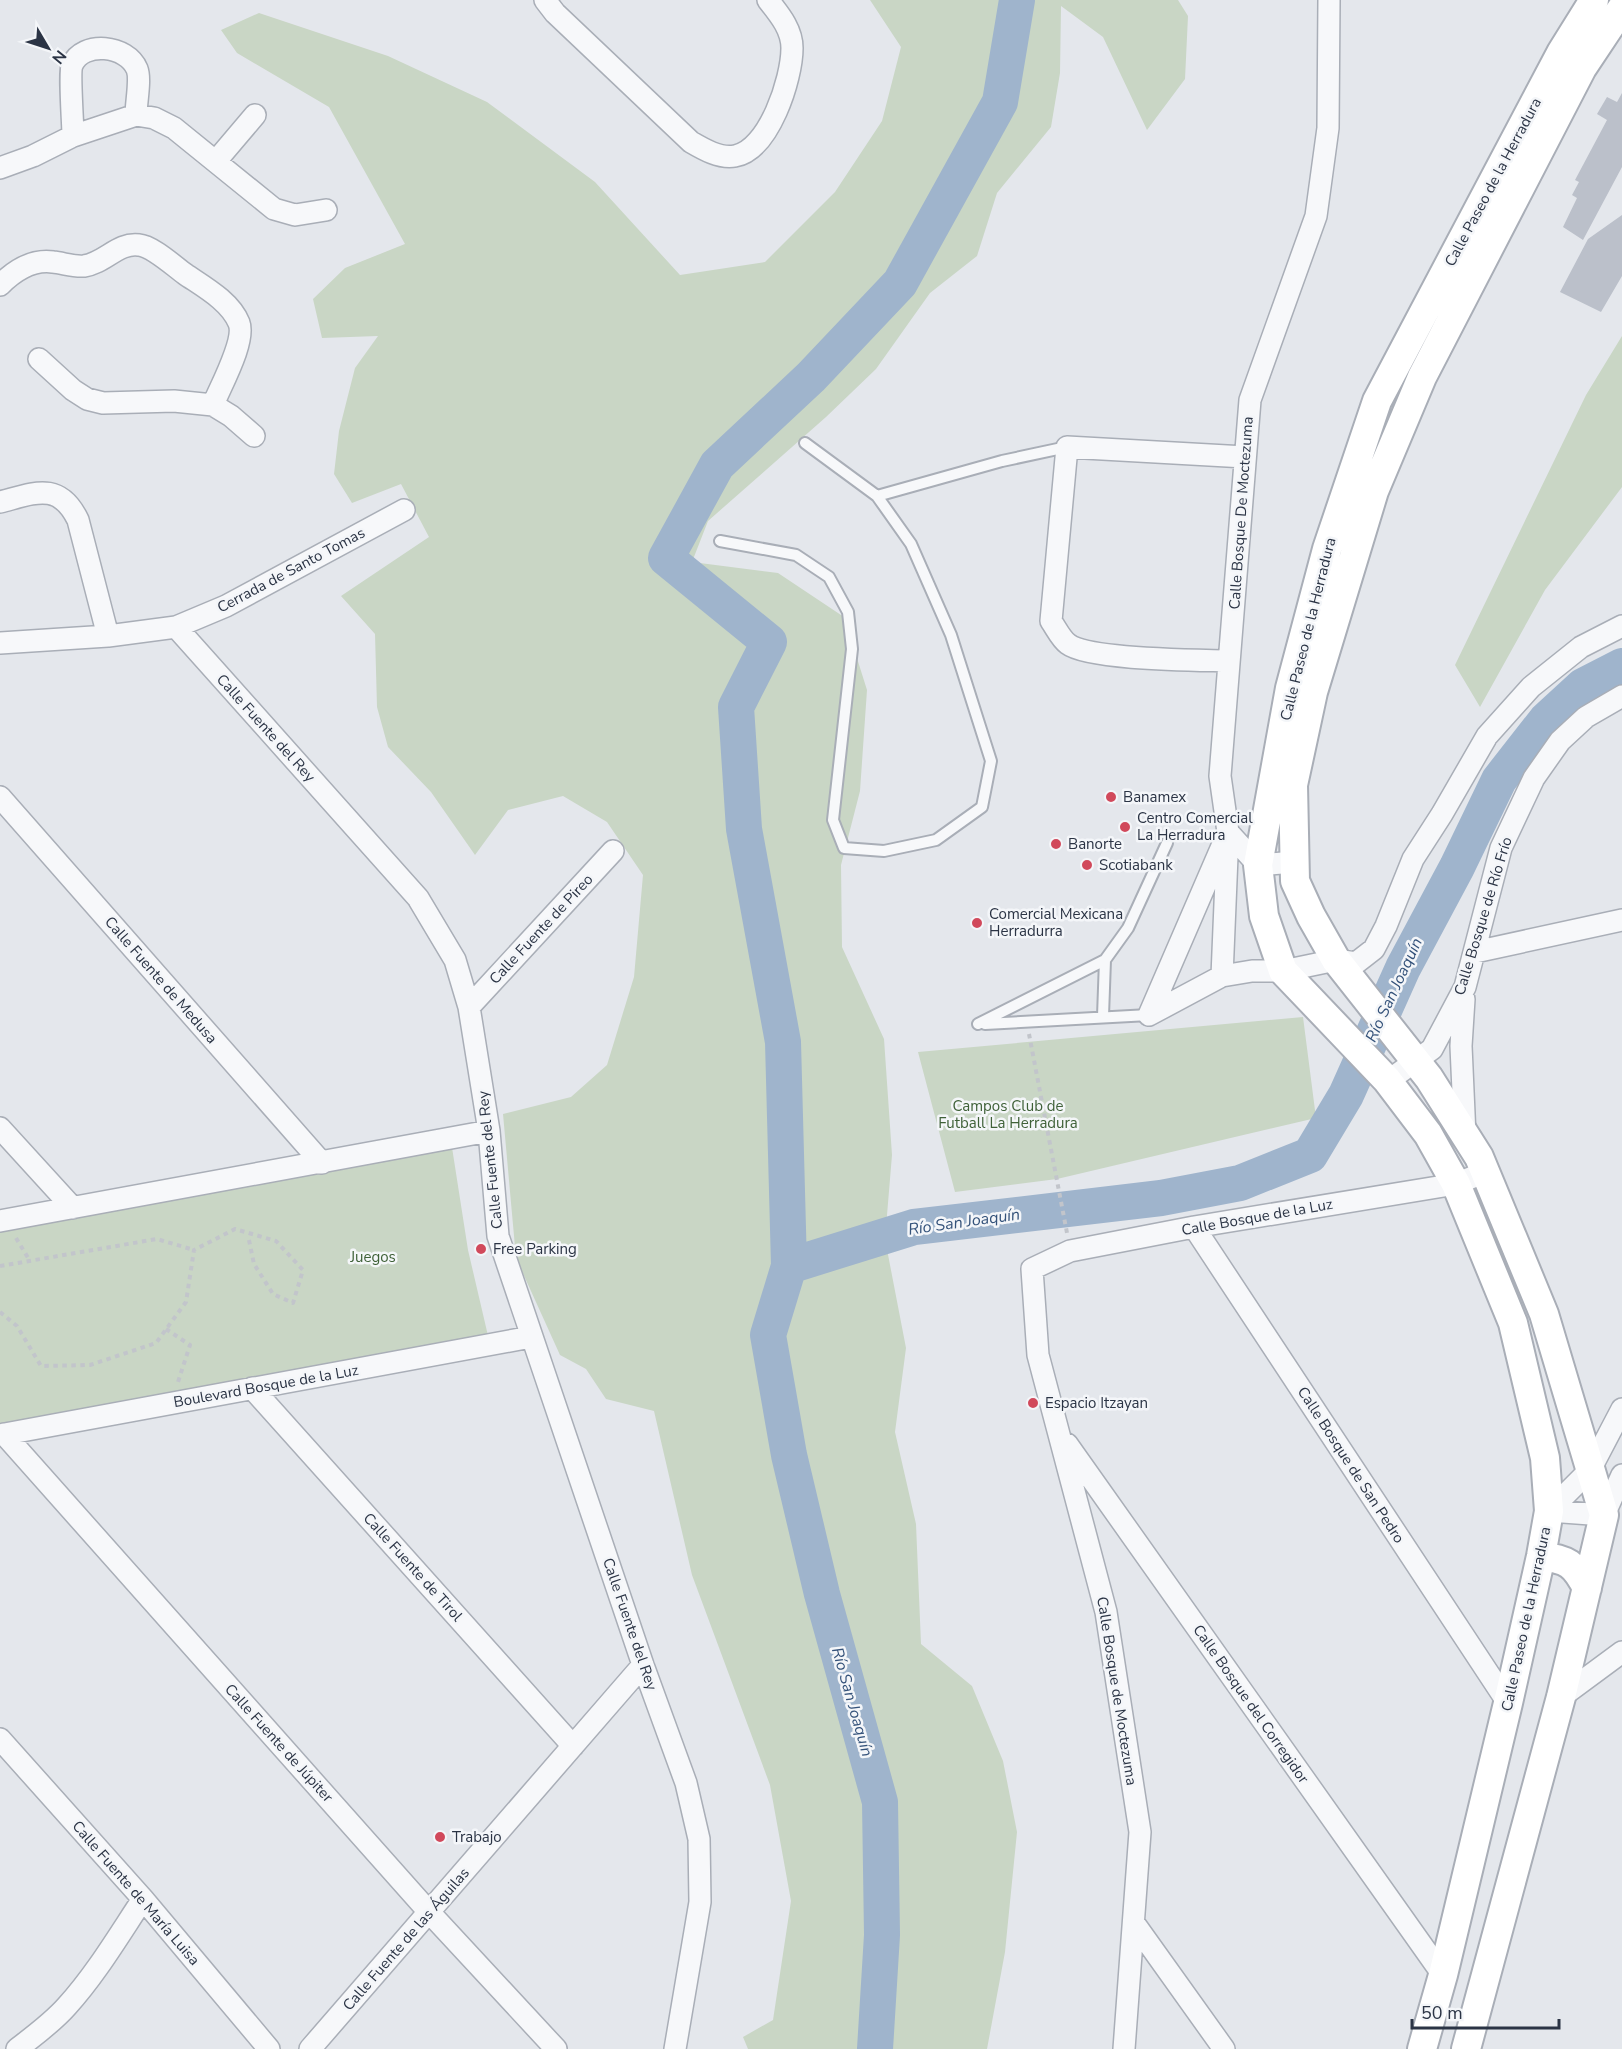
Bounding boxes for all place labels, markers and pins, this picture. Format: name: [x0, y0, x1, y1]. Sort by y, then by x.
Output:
place label: Banamex: [1123, 787, 1186, 807]
marker: Banamex: [1104, 790, 1118, 804]
place label: Centro Comercial La Herradura: [1137, 808, 1253, 845]
marker: Centro Comercial La Herradura: [1118, 820, 1132, 834]
place label: Banorte: [1068, 834, 1122, 854]
marker: Banorte: [1049, 837, 1063, 851]
place label: Scotiabank: [1099, 855, 1173, 875]
marker: Scotiabank: [1080, 858, 1094, 872]
place label: Comercial Mexicana Herradurra: [989, 904, 1123, 941]
marker: Comercial Mexicana Herradurra: [970, 916, 984, 930]
place label: Free Parking: [493, 1239, 577, 1259]
marker: Free Parking: [474, 1242, 488, 1256]
place label: Espacio Itzayan: [1045, 1393, 1148, 1413]
marker: Espacio Itzayan: [1026, 1396, 1040, 1410]
place label: Trabajo: [452, 1827, 502, 1847]
marker: Trabajo: [433, 1830, 447, 1844]

